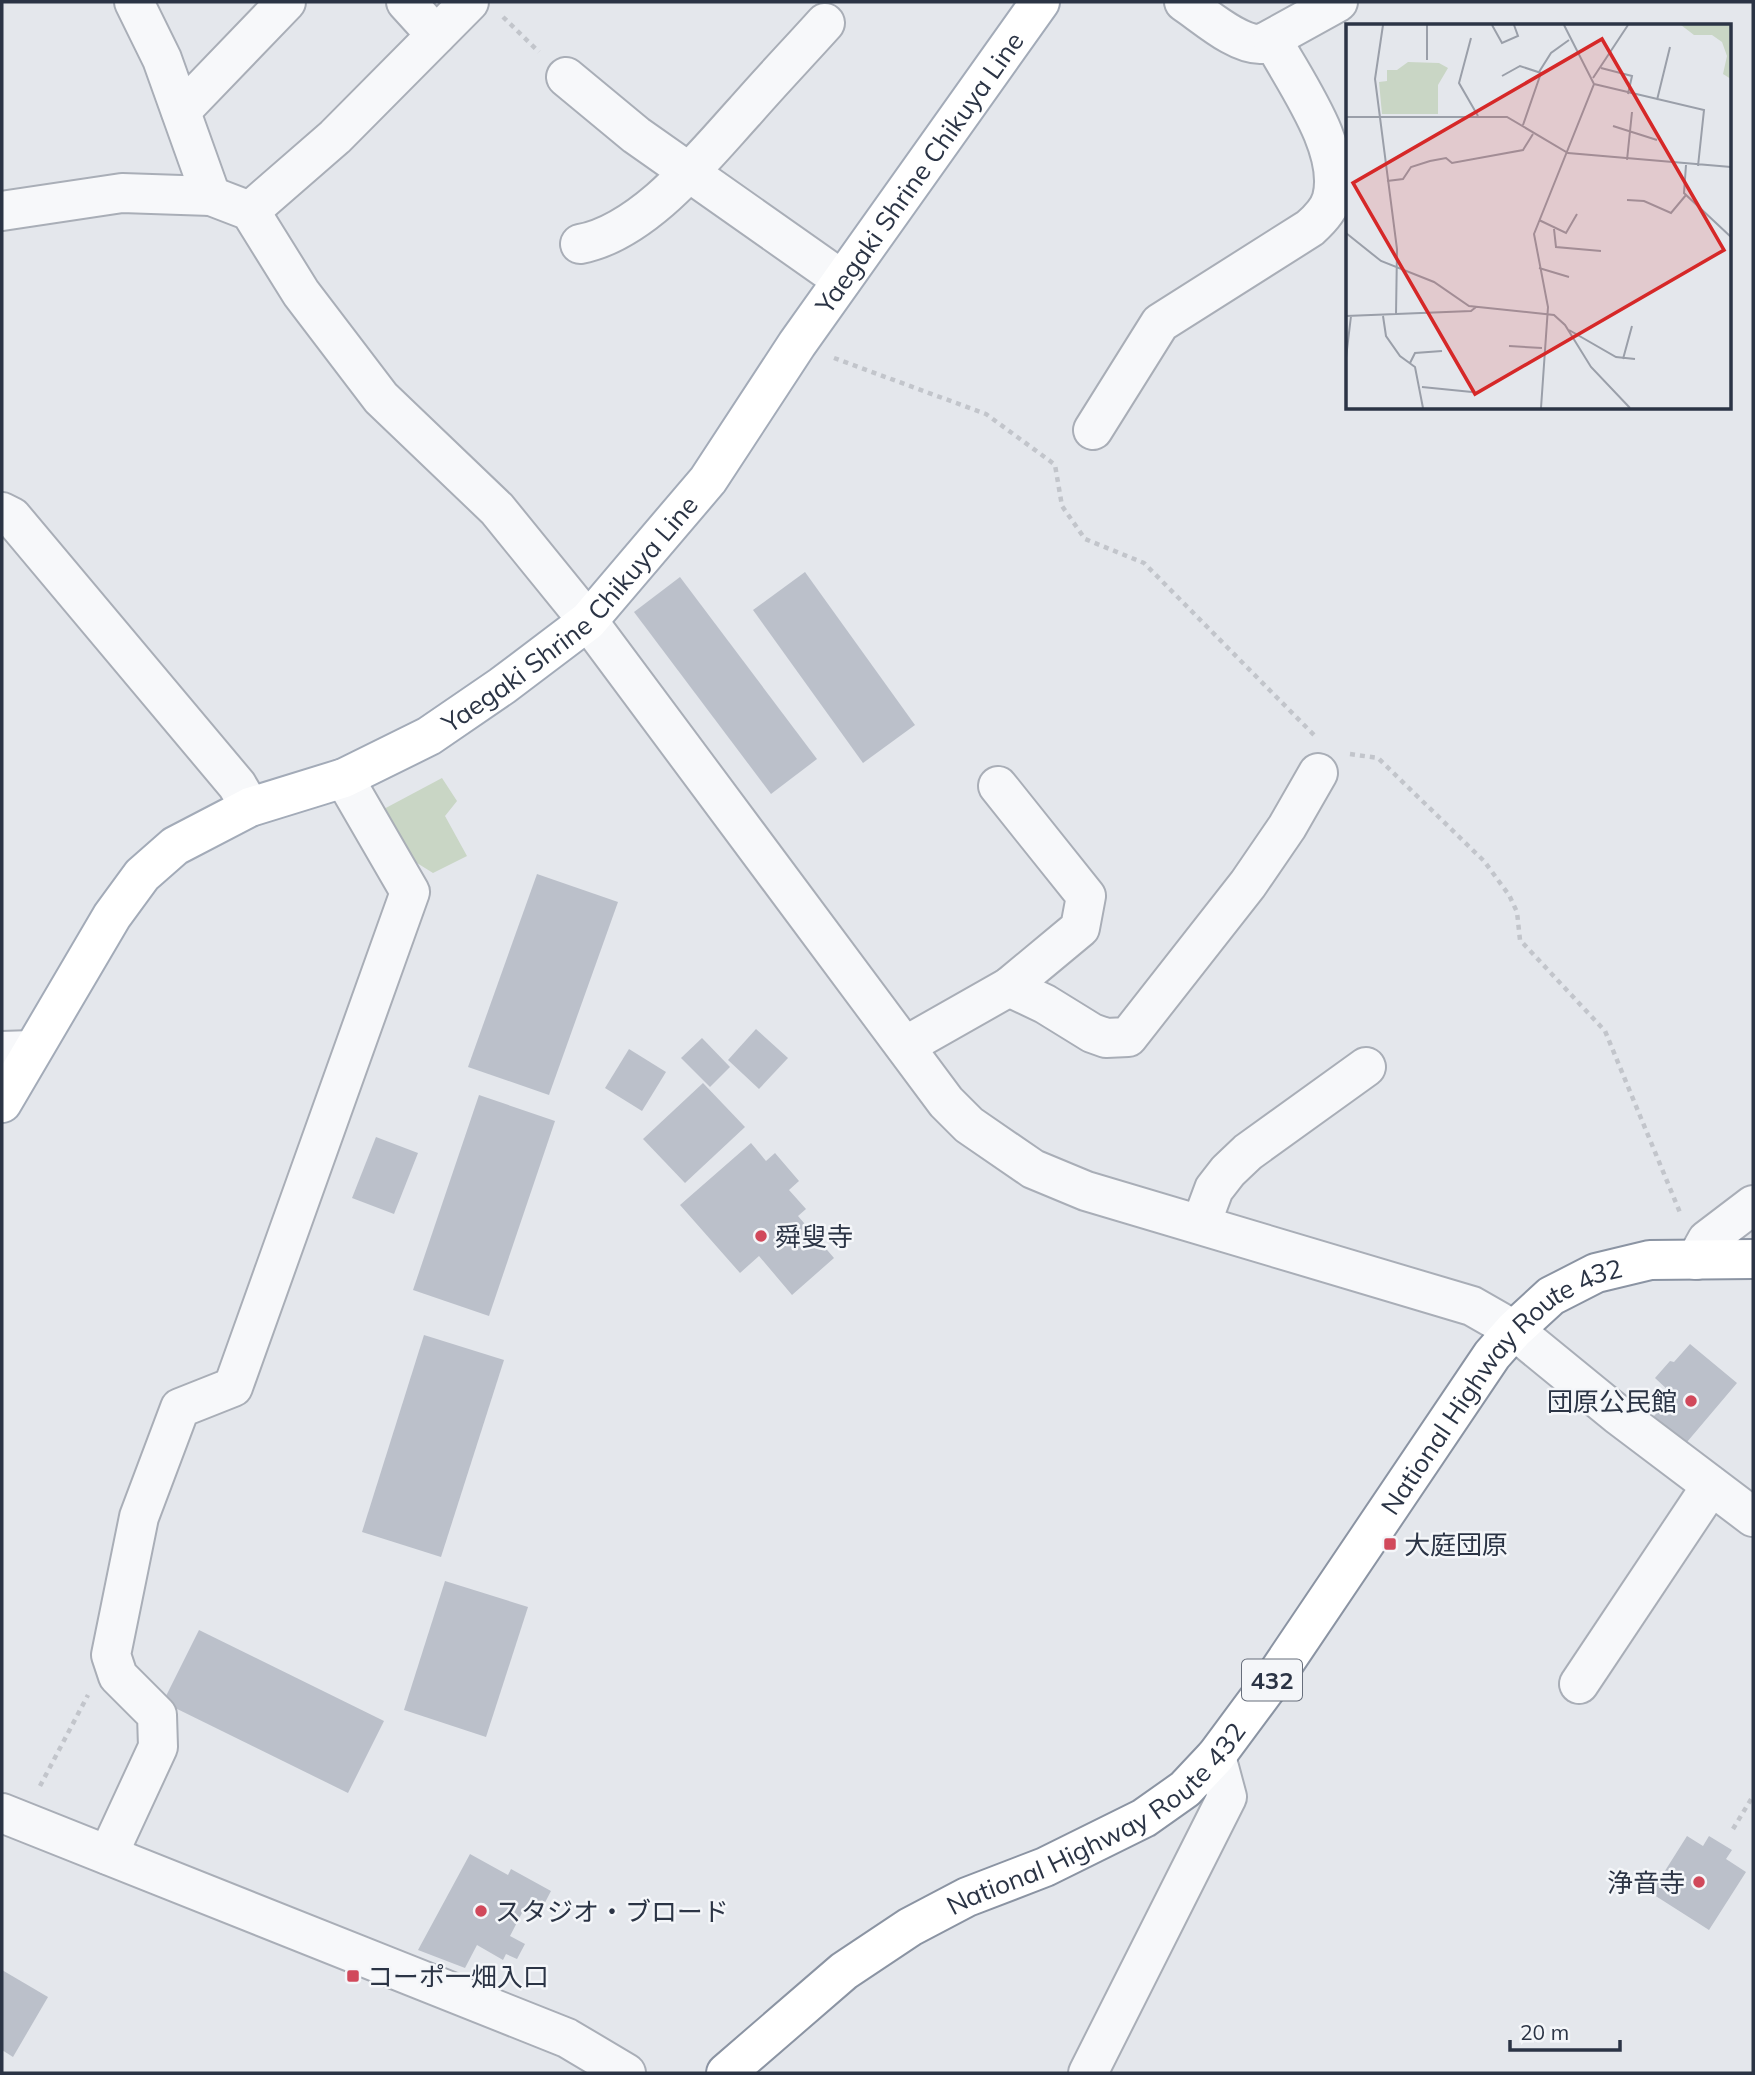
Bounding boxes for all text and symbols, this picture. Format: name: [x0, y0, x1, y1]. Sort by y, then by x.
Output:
inset map: [1346, 24, 1730, 410]
street label: Yaegaki Shrine Chikuya Line: [807, 25, 1030, 320]
street label: Yaegaki Shrine Chikuya Line: [434, 488, 704, 740]
place label: 舜叟寺: [775, 1220, 853, 1253]
marker: 舜叟寺: [753, 1228, 769, 1244]
street label: National Highway Route 432: [1373, 1251, 1625, 1521]
place label: 団原公民館: [1547, 1385, 1677, 1418]
marker: 団原公民館: [1683, 1393, 1699, 1409]
place label: 大庭団原: [1404, 1528, 1508, 1561]
marker: 大庭団原: [1382, 1536, 1398, 1552]
road number: 432: [1242, 1660, 1302, 1700]
street label: National Highway Route 432: [941, 1716, 1252, 1921]
place label: 浄音寺: [1607, 1866, 1685, 1899]
marker: 浄音寺: [1691, 1874, 1707, 1890]
place label: スタジオ・ブロード: [495, 1895, 729, 1928]
marker: スタジオ・ブロード: [473, 1903, 489, 1919]
place label: コーポ一畑入口: [367, 1960, 549, 1993]
marker: コーポ一畑入口: [345, 1968, 361, 1984]
scale bar: [1510, 2008, 1620, 2052]
text: 20 m: [1520, 2019, 1569, 2045]

